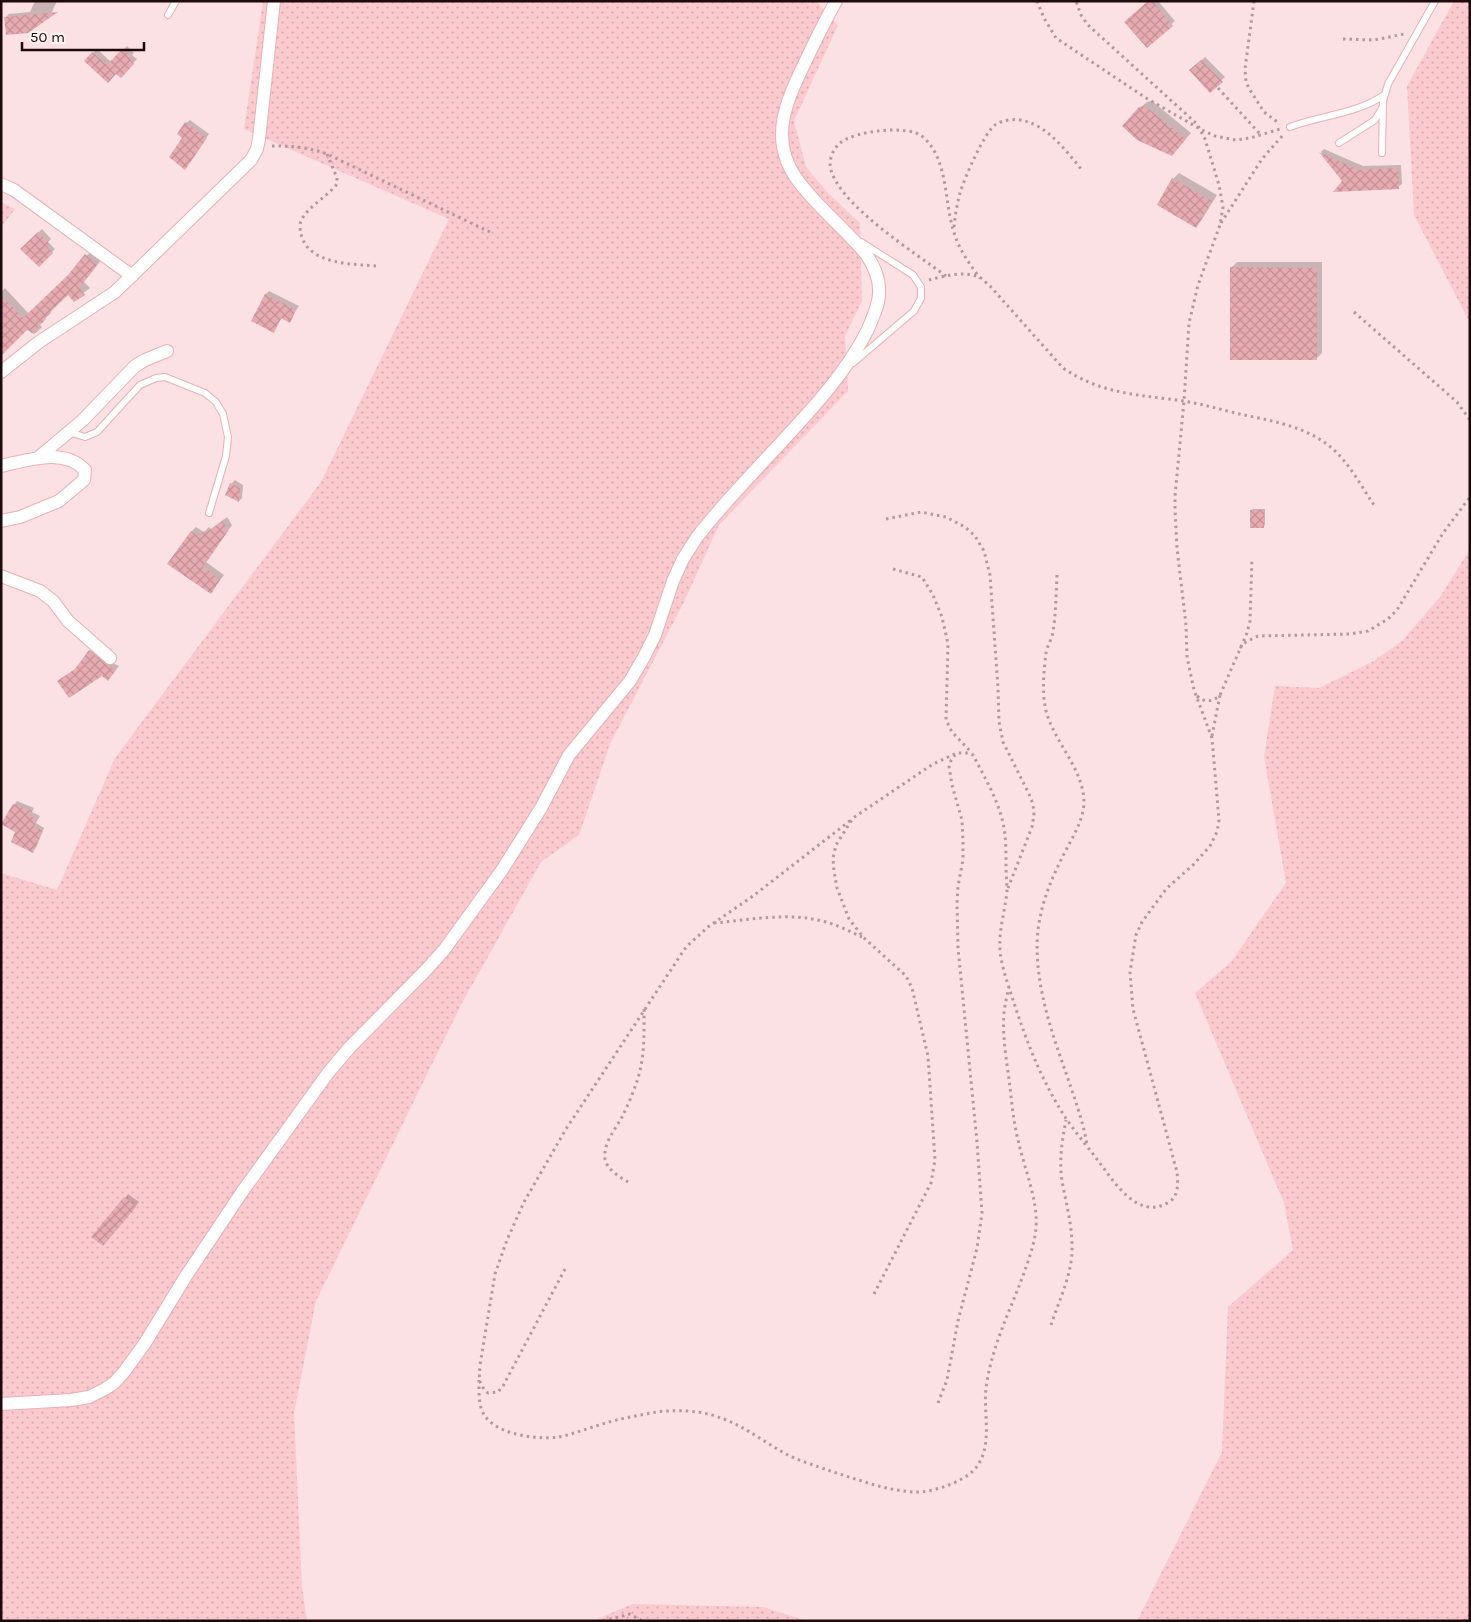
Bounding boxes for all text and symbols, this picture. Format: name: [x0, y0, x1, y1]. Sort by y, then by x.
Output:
scale bar: [22, 20, 145, 52]
text: 50 m: [30, 28, 65, 46]

